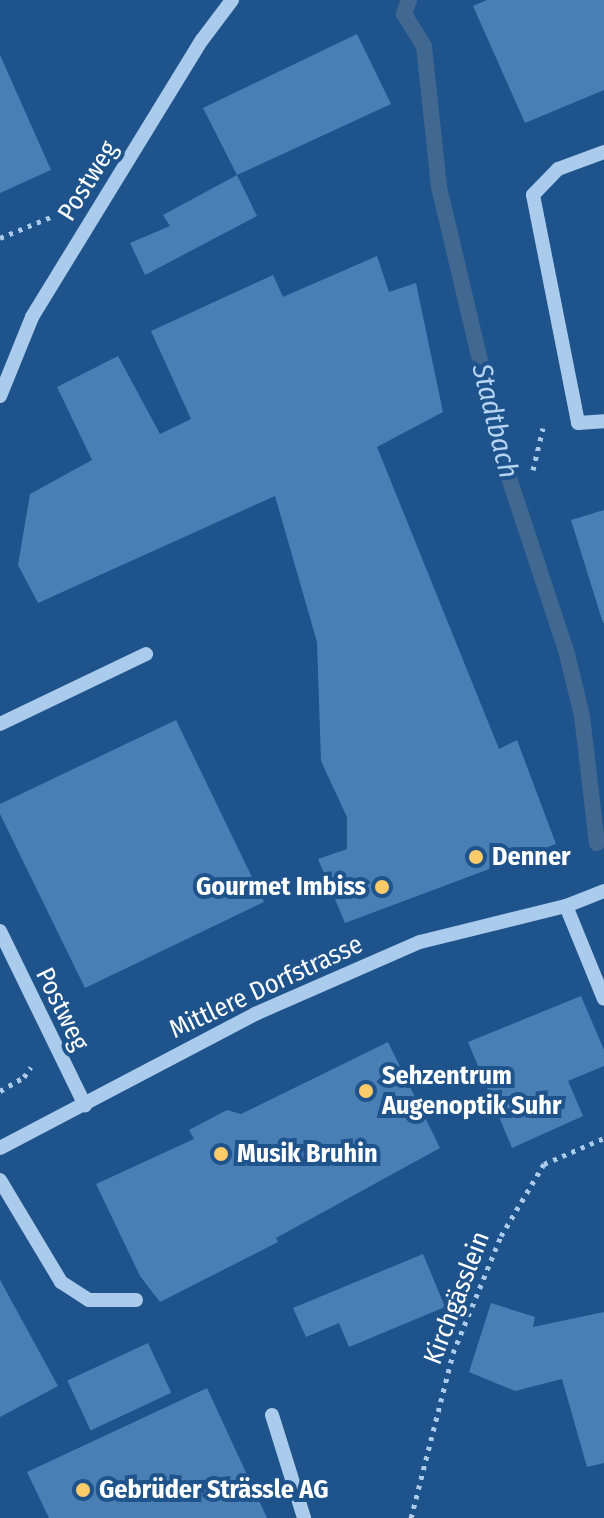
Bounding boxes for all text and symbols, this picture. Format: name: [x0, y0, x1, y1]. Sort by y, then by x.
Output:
street label: Postweg: [51, 135, 125, 227]
water label: Stadtbach: [465, 360, 525, 482]
place label: Denner: [492, 841, 571, 873]
marker: Denner: [467, 848, 485, 866]
place label: Gourmet Imbiss: [196, 871, 366, 903]
marker: Gourmet Imbiss: [373, 878, 391, 896]
street label: Mittlere Dorfstrasse: [164, 929, 368, 1045]
street label: Postweg: [29, 963, 95, 1055]
place label: Sehzentrum Augenoptik Suhr: [382, 1060, 561, 1122]
marker: Sehzentrum Augenoptik Suhr: [357, 1082, 375, 1100]
place label: Musik Bruhin: [237, 1138, 378, 1170]
marker: Musik Bruhin: [212, 1145, 230, 1163]
street label: Kirchgässlein: [417, 1227, 497, 1369]
place label: Gebrüder Strässle AG: [99, 1474, 328, 1506]
marker: Gebrüder Strässle AG: [74, 1481, 92, 1499]

